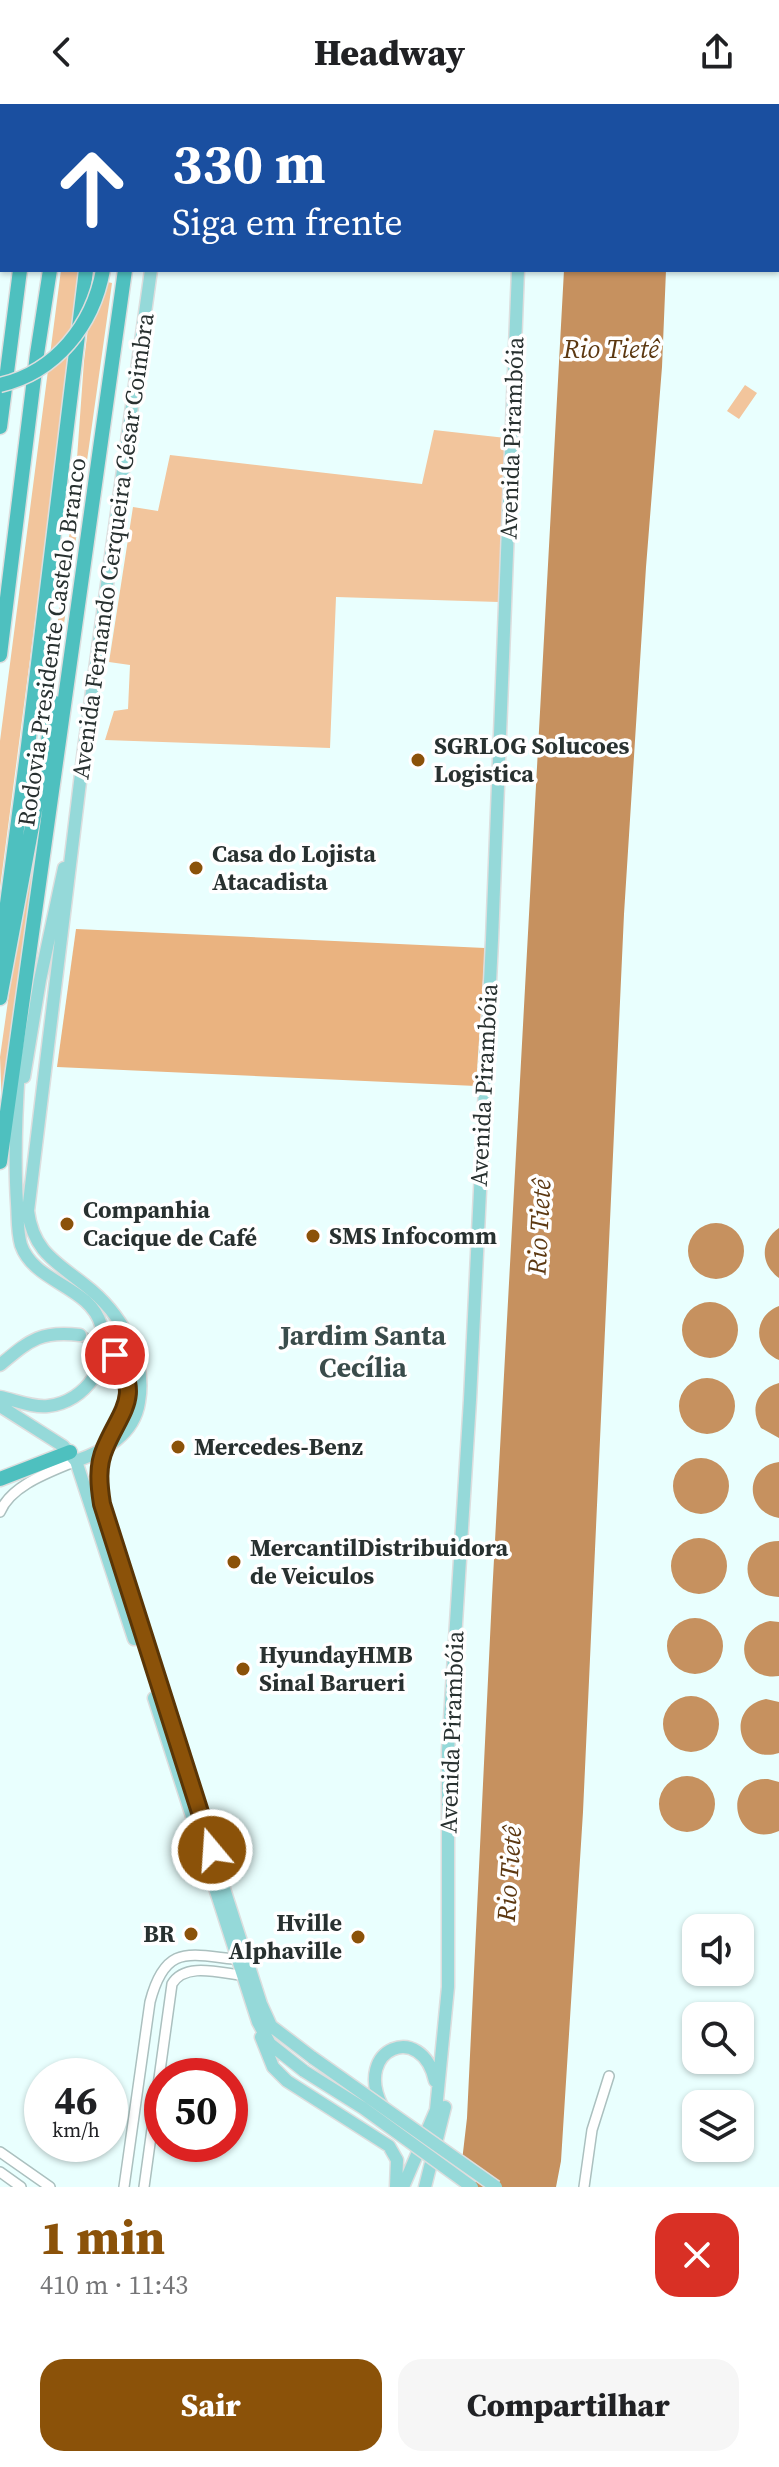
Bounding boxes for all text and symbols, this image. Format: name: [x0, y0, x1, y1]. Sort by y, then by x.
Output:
text: Headway: [314, 28, 465, 77]
icon: back: [40, 30, 84, 74]
icon: share: [695, 30, 739, 74]
text: 330 m: [172, 125, 326, 202]
icon: ahead: [40, 136, 144, 240]
text: Siga em frente: [172, 198, 403, 247]
street label: Avenida Fernando Cerqueira César Coimbra: [63, 310, 162, 781]
water label: Rio Tietê: [562, 331, 661, 367]
street label: Avenida Pirambóia: [491, 335, 532, 540]
street label: Rodovia Presidente Castelo Branco: [9, 455, 94, 828]
place label: SGRLOG Solucoes Logistica: [434, 729, 630, 790]
marker: SGRLOG Solucoes Logistica: [409, 751, 427, 769]
place label: Casa do Lojista Atacadista: [212, 837, 376, 898]
marker: Casa do Lojista Atacadista: [187, 859, 205, 877]
street label: Avenida Pirambóia: [462, 982, 505, 1187]
water label: Rio Tietê: [518, 1176, 560, 1277]
place label: Companhia Cacique de Café: [83, 1193, 257, 1254]
marker: Companhia Cacique de Café: [58, 1215, 76, 1233]
place label: SMS Infocomm: [329, 1219, 497, 1252]
marker: SMS Infocomm: [304, 1227, 322, 1245]
district label: Jardim Santa Cecília: [278, 1316, 446, 1386]
pin: [81, 1321, 149, 1389]
icon: arrive: [93, 1333, 137, 1377]
place label: Mercedes-Benz: [194, 1430, 363, 1463]
marker: Mercedes-Benz: [169, 1438, 187, 1456]
place label: MercantilDistribuidora de Veiculos: [250, 1531, 508, 1592]
marker: MercantilDistribuidora de Veiculos: [225, 1553, 243, 1571]
street label: Avenida Pirambóia: [431, 1629, 472, 1834]
place label: HyundayHMB Sinal Barueri: [259, 1638, 413, 1699]
marker: HyundayHMB Sinal Barueri: [234, 1660, 252, 1678]
position arrow: [170, 1808, 254, 1892]
water label: Rio Tietê: [488, 1823, 530, 1924]
place label: Hville Alphaville: [229, 1906, 342, 1967]
map controls: [682, 1914, 754, 2162]
button: sound: [682, 1914, 754, 1986]
place label: BR: [143, 1917, 176, 1950]
marker: BR: [182, 1925, 200, 1943]
marker: Hville Alphaville: [349, 1928, 367, 1946]
button: search: [682, 2002, 754, 2074]
speed limit sign: 50: [144, 2058, 248, 2162]
text: 46: [54, 2073, 98, 2127]
button: layers: [682, 2090, 754, 2162]
text: km/h: [52, 2116, 100, 2144]
text: 1 min: [40, 2204, 165, 2270]
button: close: [655, 2213, 739, 2297]
text: 410 m · 11:43: [40, 2267, 188, 2303]
button: Sair: [40, 2359, 382, 2451]
button: Compartilhar: [398, 2359, 739, 2451]

